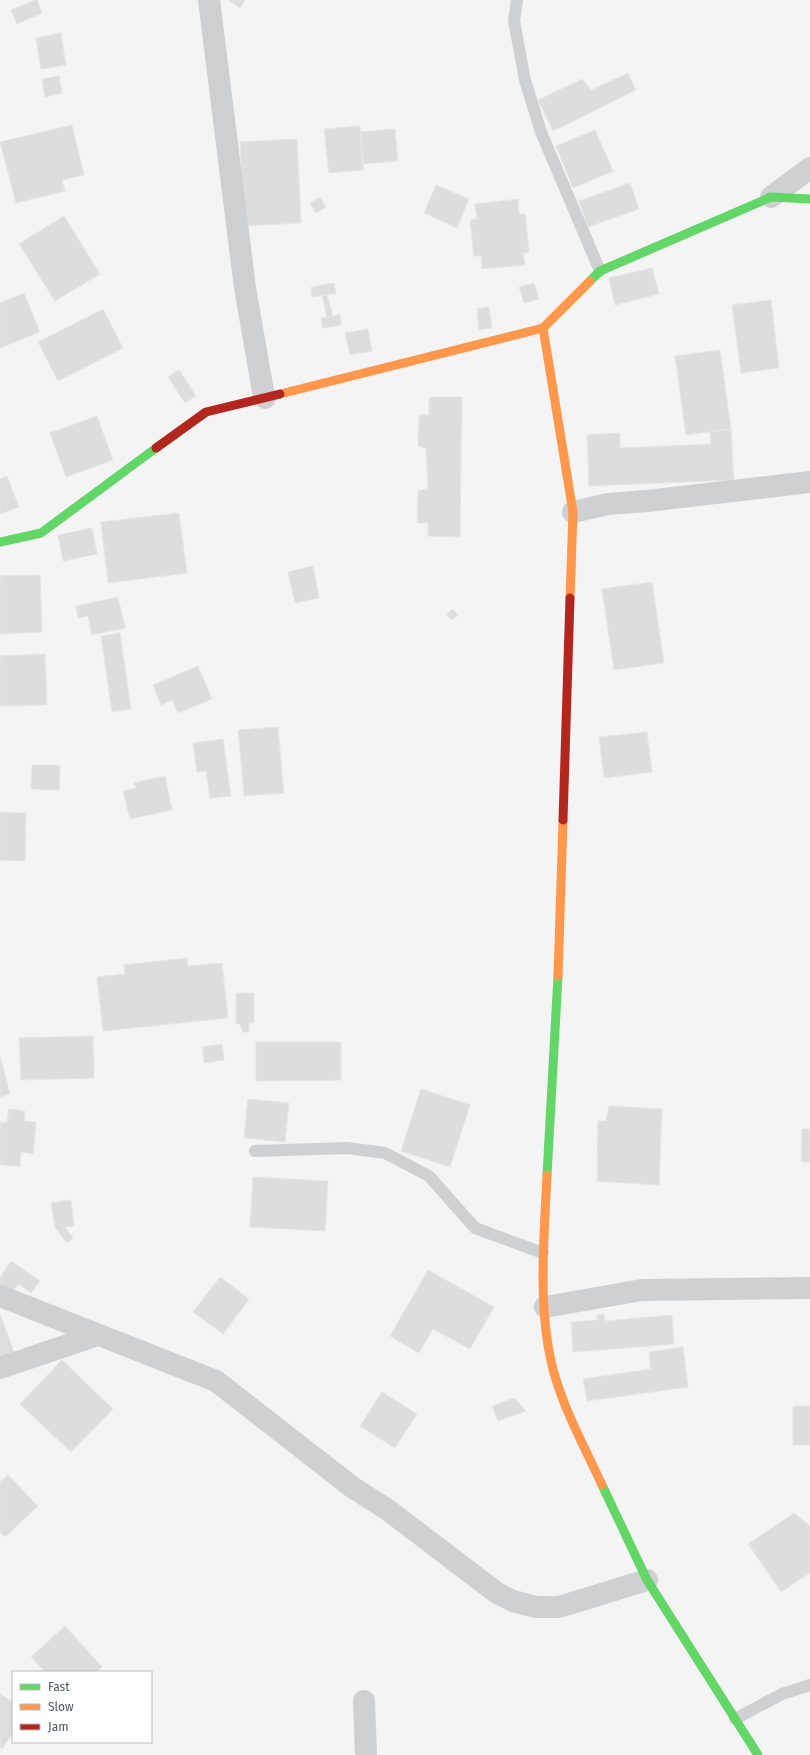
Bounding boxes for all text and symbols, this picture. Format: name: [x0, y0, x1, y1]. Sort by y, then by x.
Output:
legend: [12, 1671, 152, 1743]
text: Fast: [48, 1680, 70, 1694]
text: Slow: [48, 1700, 74, 1714]
text: Jam: [48, 1720, 68, 1734]

